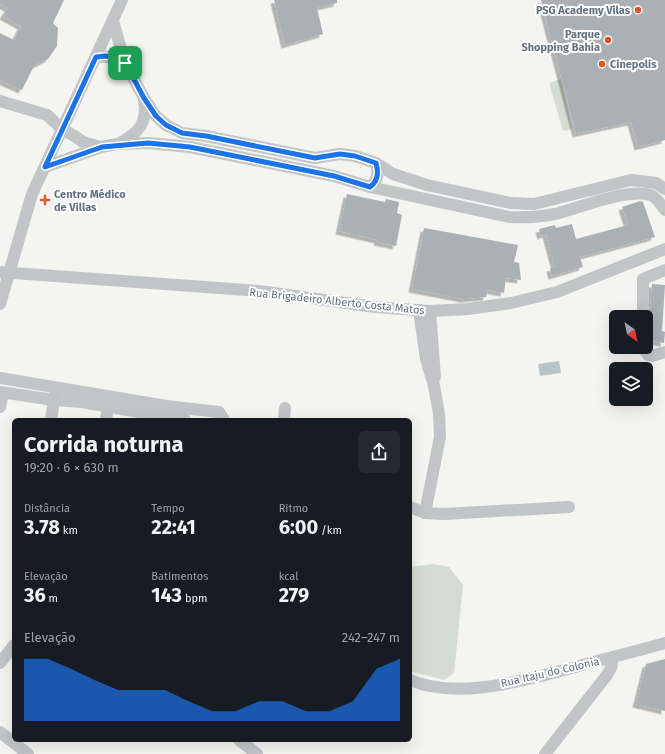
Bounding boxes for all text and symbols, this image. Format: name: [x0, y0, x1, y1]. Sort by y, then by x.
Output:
place label: PSG Academy Vilas: [536, 4, 631, 17]
marker: PSG Academy Vilas: [633, 5, 643, 15]
place label: Parque Shopping Bahia: [521, 28, 600, 54]
marker: Parque Shopping Bahia: [603, 35, 613, 45]
pin: [108, 46, 142, 80]
icon: arrive: [114, 52, 136, 74]
place label: Cinepolis: [610, 58, 657, 71]
marker: Cinepolis: [597, 59, 607, 69]
place label: Centro Médico de Villas: [54, 188, 126, 214]
marker: Centro Médico de Villas: [39, 194, 51, 206]
street label: Rua Brigadeiro Alberto Costa Matos: [249, 286, 425, 317]
north arrow: [609, 310, 653, 354]
map controls: [609, 310, 653, 406]
button: layers: [609, 362, 653, 406]
text: Corrida noturna: [24, 431, 184, 458]
button: share: [358, 431, 400, 473]
text: 19:20 · 6 × 630 m: [24, 460, 119, 475]
text: Distância: [24, 502, 70, 515]
text: Tempo: [151, 502, 185, 515]
text: Ritmo: [279, 502, 308, 515]
text: 3.78: [24, 515, 60, 539]
text: 22:41: [151, 515, 196, 539]
text: 6:00: [279, 515, 318, 539]
text: km: [60, 524, 78, 537]
text: /km: [318, 524, 342, 537]
text: Elevação: [24, 570, 68, 583]
text: Batimentos: [151, 570, 208, 583]
text: kcal: [279, 570, 298, 583]
text: 36: [24, 583, 46, 607]
text: 143: [151, 583, 182, 607]
text: 279: [279, 583, 309, 607]
text: m: [46, 592, 58, 605]
text: bpm: [182, 592, 207, 605]
text: Elevação: [24, 630, 76, 645]
text: 242–247 m: [342, 630, 400, 645]
street label: Rua Itaju do Colonia: [500, 655, 601, 690]

